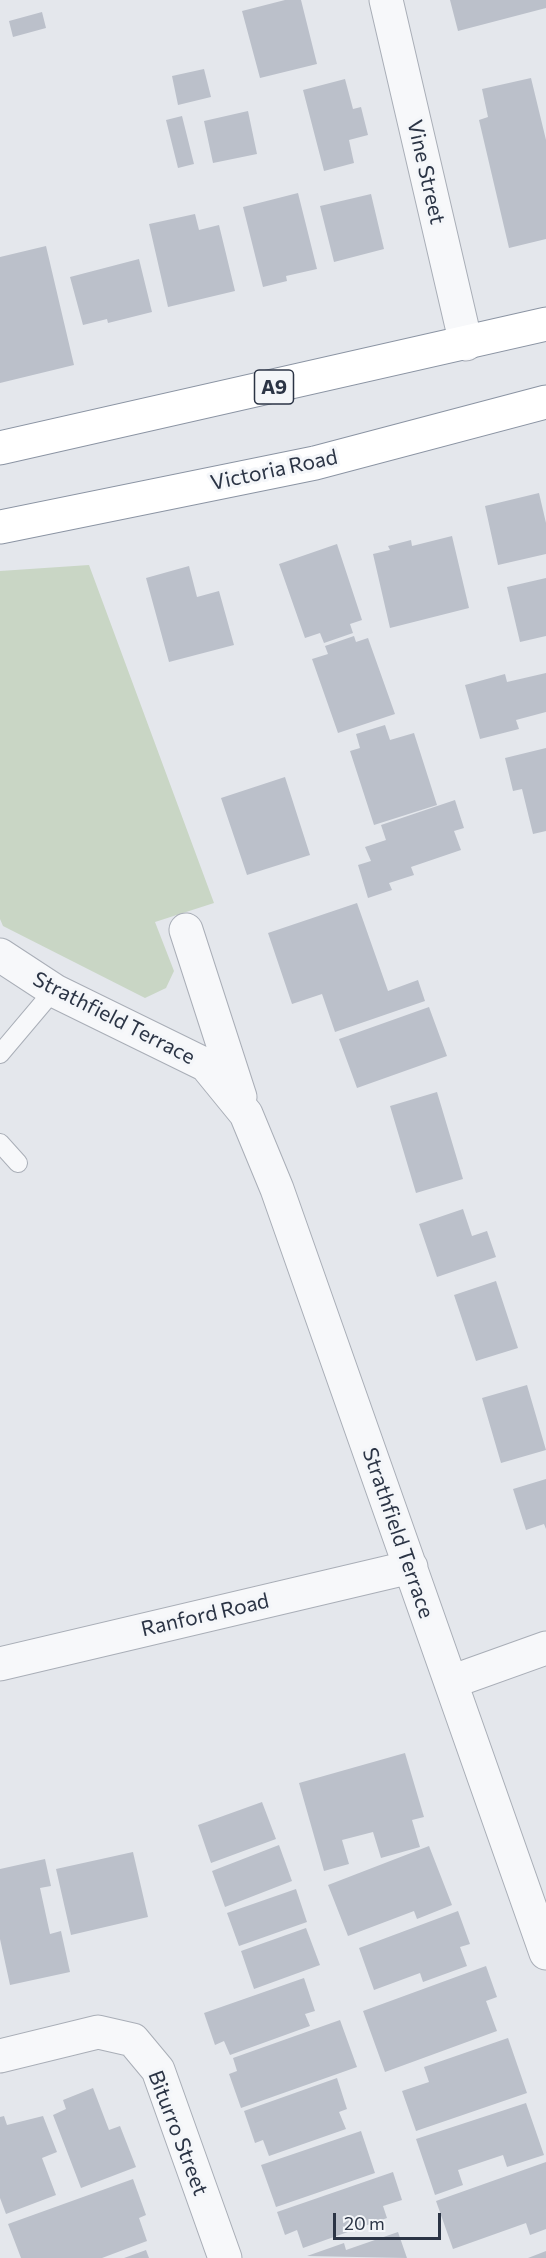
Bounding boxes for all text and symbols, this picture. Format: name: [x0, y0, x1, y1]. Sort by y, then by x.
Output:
street label: Vine Street: [402, 117, 450, 227]
road number: A9: [254, 370, 294, 404]
street label: Victoria Road: [208, 444, 340, 496]
street label: Strathfield Terrace: [29, 966, 199, 1070]
street label: Strathfield Terrace: [357, 1444, 439, 1622]
street label: Ranford Road: [139, 1588, 271, 1642]
street label: Biturro Street: [143, 2067, 213, 2199]
scale bar: [336, 2201, 444, 2239]
text: 20 m: [344, 2212, 385, 2234]

